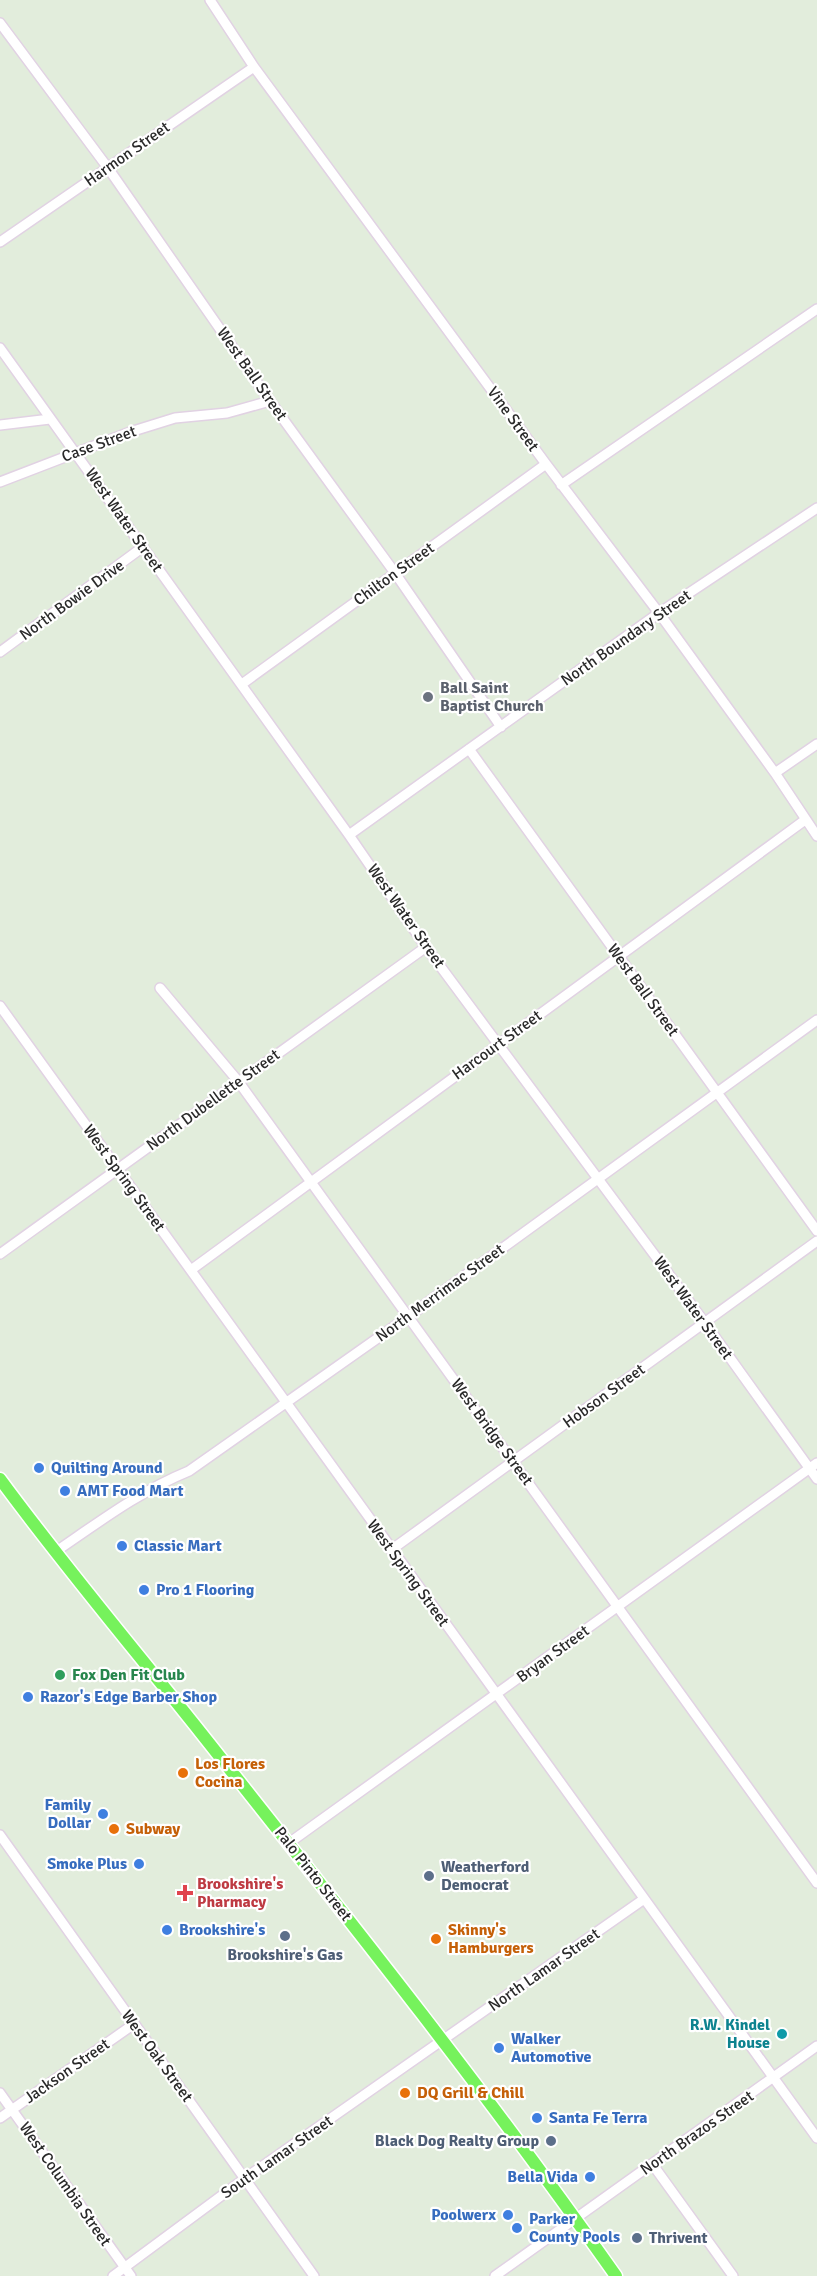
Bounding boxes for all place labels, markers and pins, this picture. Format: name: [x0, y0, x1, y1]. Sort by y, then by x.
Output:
place label: Ball Saint Baptist Church: [440, 678, 544, 716]
marker: Ball Saint Baptist Church: [421, 690, 435, 704]
place label: Quilting Around: [51, 1458, 163, 1478]
marker: Quilting Around: [32, 1461, 46, 1475]
place label: AMT Food Mart: [77, 1481, 183, 1501]
marker: AMT Food Mart: [58, 1484, 72, 1498]
place label: Classic Mart: [134, 1536, 222, 1556]
marker: Classic Mart: [115, 1539, 129, 1553]
place label: Pro 1 Flooring: [156, 1580, 255, 1600]
marker: Pro 1 Flooring: [137, 1583, 151, 1597]
place label: Fox Den Fit Club: [72, 1665, 185, 1685]
marker: Fox Den Fit Club: [53, 1668, 67, 1682]
place label: Razor's Edge Barber Shop: [40, 1687, 217, 1707]
marker: Razor's Edge Barber Shop: [21, 1690, 35, 1704]
place label: Los Flores Cocina: [195, 1754, 265, 1792]
marker: Los Flores Cocina: [176, 1766, 190, 1780]
place label: Family Dollar: [44, 1795, 92, 1833]
marker: Family Dollar: [96, 1807, 110, 1821]
place label: Subway: [126, 1819, 180, 1839]
marker: Subway: [107, 1822, 121, 1836]
place label: Smoke Plus: [47, 1854, 127, 1874]
marker: Smoke Plus: [132, 1857, 146, 1871]
place label: Weatherford Democrat: [441, 1857, 530, 1895]
marker: Weatherford Democrat: [422, 1869, 436, 1883]
place label: Brookshire's Pharmacy: [197, 1874, 283, 1912]
marker: Brookshire's Pharmacy: [178, 1886, 192, 1900]
place label: Brookshire's: [179, 1920, 265, 1940]
place label: Skinny's Hamburgers: [448, 1920, 534, 1958]
marker: Brookshire's: [160, 1923, 174, 1937]
marker: Brookshire's Gas: [278, 1929, 292, 1943]
marker: Skinny's Hamburgers: [429, 1932, 443, 1946]
place label: Brookshire's Gas: [227, 1945, 343, 1965]
place label: R.W. Kindel House: [690, 2015, 770, 2053]
marker: R.W. Kindel House: [775, 2027, 789, 2041]
place label: Walker Automotive: [511, 2029, 591, 2067]
marker: Walker Automotive: [492, 2041, 506, 2055]
place label: DQ Grill & Chill: [417, 2083, 524, 2103]
marker: DQ Grill & Chill: [398, 2086, 412, 2100]
place label: Santa Fe Terra: [549, 2108, 648, 2128]
marker: Santa Fe Terra: [530, 2111, 544, 2125]
place label: Black Dog Realty Group: [375, 2131, 539, 2151]
marker: Black Dog Realty Group: [544, 2134, 558, 2148]
place label: Bella Vida: [507, 2167, 578, 2187]
marker: Bella Vida: [583, 2170, 597, 2184]
place label: Poolwerx: [431, 2205, 496, 2225]
marker: Poolwerx: [501, 2208, 515, 2222]
place label: Parker County Pools: [529, 2209, 620, 2247]
marker: Parker County Pools: [510, 2221, 524, 2235]
place label: Thrivent: [649, 2228, 707, 2248]
marker: Thrivent: [630, 2231, 644, 2245]

